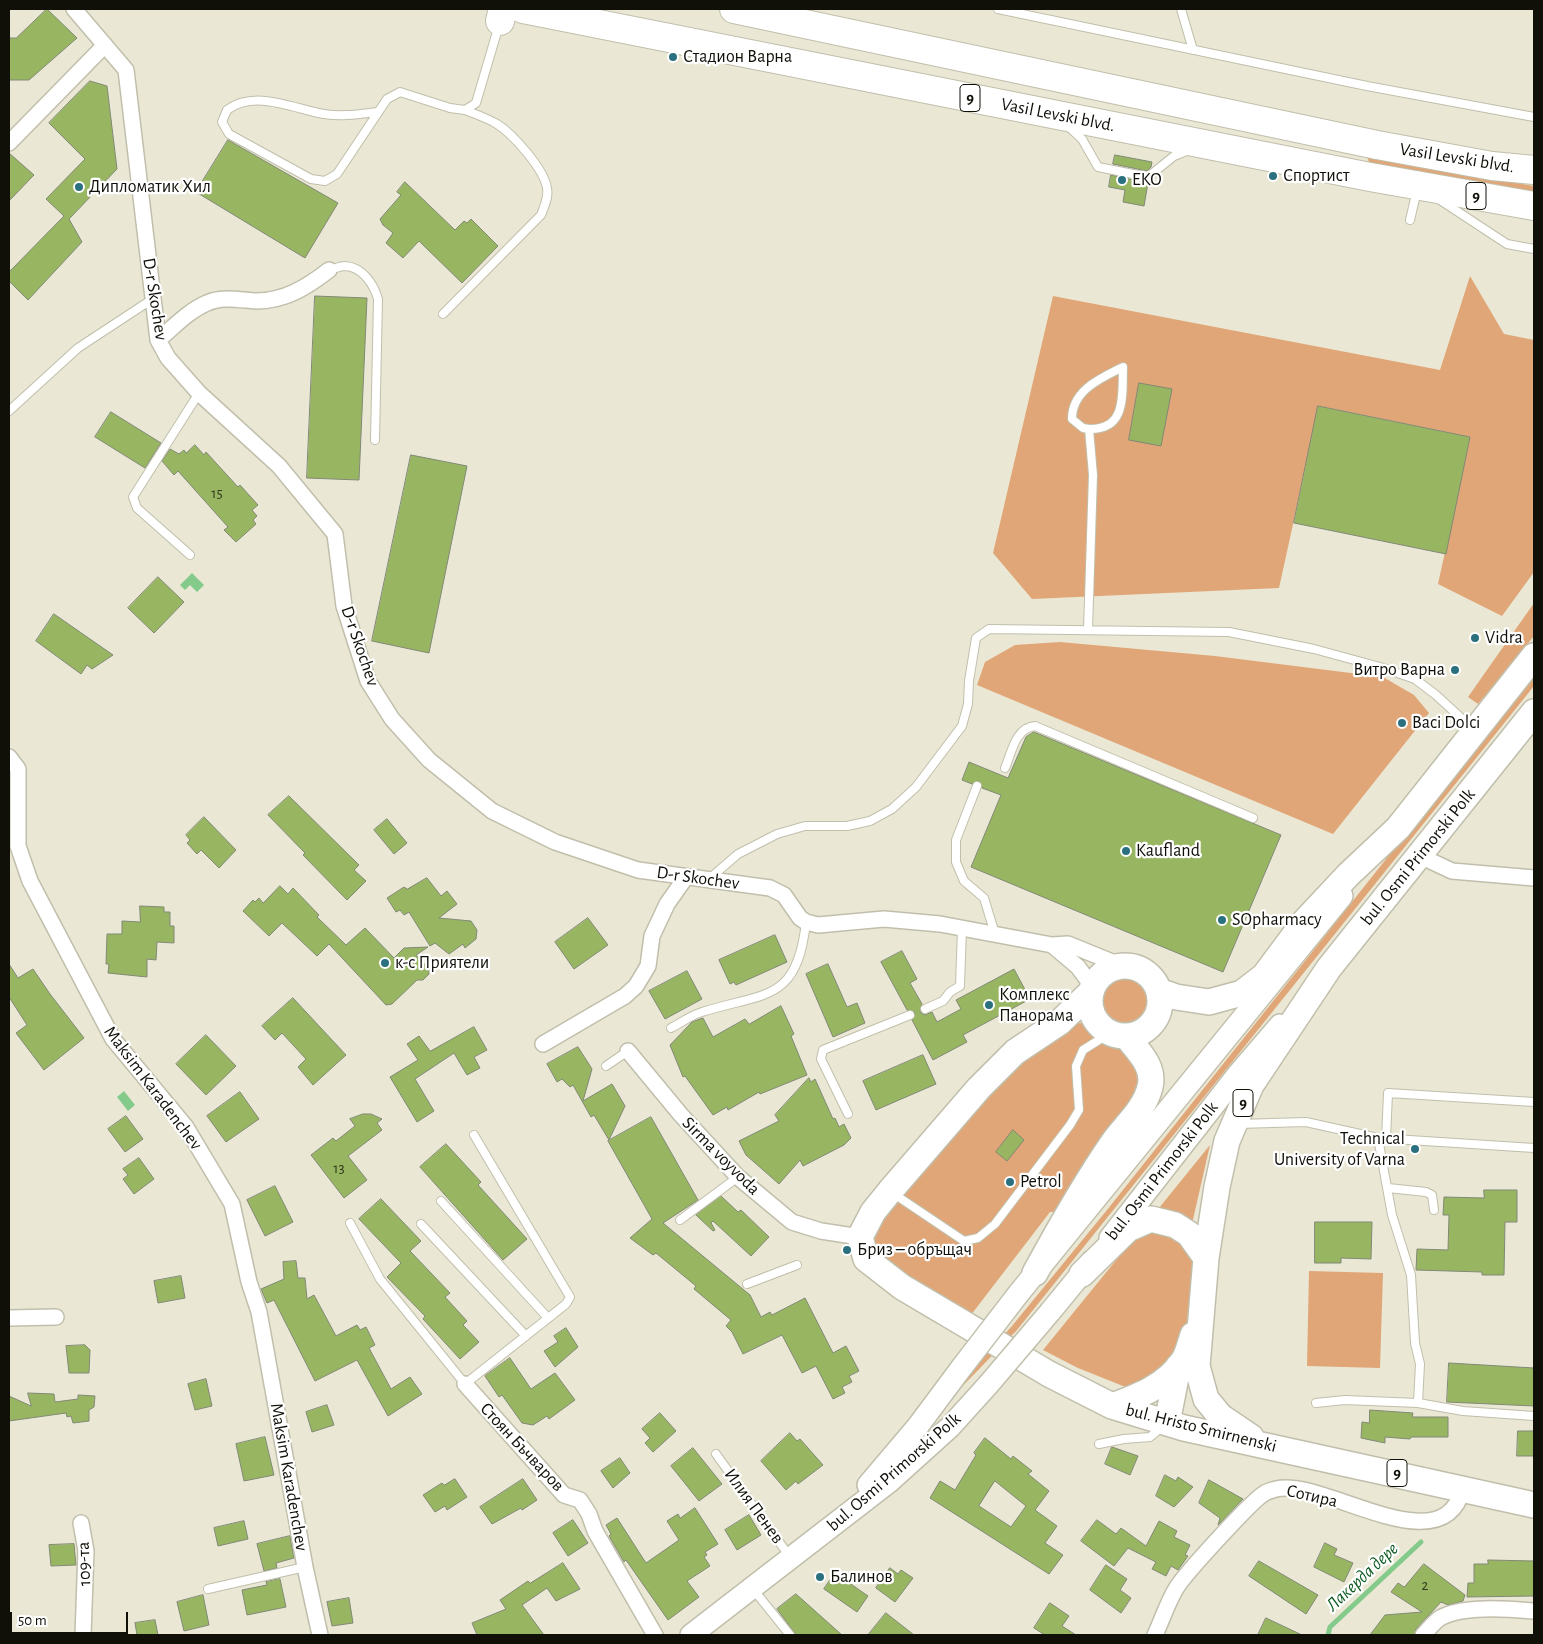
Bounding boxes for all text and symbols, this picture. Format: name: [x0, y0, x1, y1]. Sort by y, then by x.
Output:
place label: Стадион Варна: [683, 46, 792, 68]
marker: Стадион Варна: [667, 51, 679, 63]
road number: 9: [960, 85, 980, 112]
street label: Vasil Levski blvd.: [999, 93, 1117, 137]
street label: Vasil Levski blvd.: [1398, 138, 1516, 178]
place label: Спортист: [1283, 165, 1350, 187]
place label: EKO: [1132, 169, 1162, 191]
marker: Спортист: [1267, 170, 1279, 182]
marker: EKO: [1116, 174, 1128, 186]
place label: Дипломатик Хил: [89, 176, 211, 198]
marker: Дипломатик Хил: [73, 181, 85, 193]
road number: 9: [1466, 182, 1486, 210]
street label: D-r Skochev: [138, 256, 172, 342]
house number: 15: [211, 484, 223, 502]
street label: D-r Skochev: [336, 603, 384, 689]
place label: Vidra: [1485, 627, 1523, 649]
marker: Vidra: [1469, 632, 1481, 644]
place label: Витро Варна: [1353, 659, 1445, 681]
marker: Витро Варна: [1449, 664, 1461, 676]
place label: Baci Dolci: [1412, 712, 1480, 734]
marker: Baci Dolci: [1396, 717, 1408, 729]
street label: bul. Osmi Primorski Polk: [1356, 784, 1480, 930]
place label: Kaufland: [1136, 840, 1200, 862]
marker: Kaufland: [1120, 845, 1132, 857]
street label: D-r Skochev: [655, 862, 741, 894]
place label: SOpharmacy: [1232, 909, 1322, 931]
marker: SOpharmacy: [1216, 914, 1228, 926]
place label: к-с Приятели: [395, 952, 489, 974]
marker: к-с Приятели: [379, 957, 391, 969]
place label: Комплекс Панорама: [999, 984, 1073, 1026]
marker: Комплекс Панорама: [983, 999, 995, 1011]
street label: Maksim Karadenchev: [99, 1022, 207, 1154]
road number: 9: [1233, 1090, 1253, 1116]
street label: bul. Osmi Primorski Polk: [1101, 1097, 1223, 1245]
street label: Sirma voyvoda: [677, 1112, 765, 1200]
place label: Technical University of Varna: [1274, 1128, 1405, 1170]
marker: Technical University of Varna: [1409, 1143, 1421, 1155]
house number: 13: [333, 1159, 345, 1177]
place label: Petrol: [1020, 1171, 1062, 1193]
marker: Petrol: [1004, 1176, 1016, 1188]
place label: Бриз – обръщач: [857, 1239, 972, 1261]
marker: Бриз – обръщач: [841, 1244, 853, 1256]
street label: Стоян Бъчваров: [475, 1398, 569, 1496]
street label: bul. Hristo Smirnenski: [1123, 1399, 1279, 1457]
street label: Maksim Karadenchev: [265, 1401, 313, 1553]
street label: bul. Osmi Primorski Polk: [823, 1408, 965, 1536]
road number: 9: [1387, 1460, 1407, 1486]
street label: Илия Пенев: [719, 1464, 789, 1548]
street label: Сотира: [1284, 1480, 1340, 1512]
water label: Лакерда дере: [1321, 1538, 1403, 1616]
street label: 109-та: [72, 1541, 96, 1587]
place label: Балинов: [830, 1566, 893, 1588]
marker: Балинов: [814, 1571, 826, 1583]
house number: 2: [1422, 1576, 1428, 1594]
scale bar: [12, 1602, 130, 1634]
text: 50 m: [18, 1613, 47, 1628]

